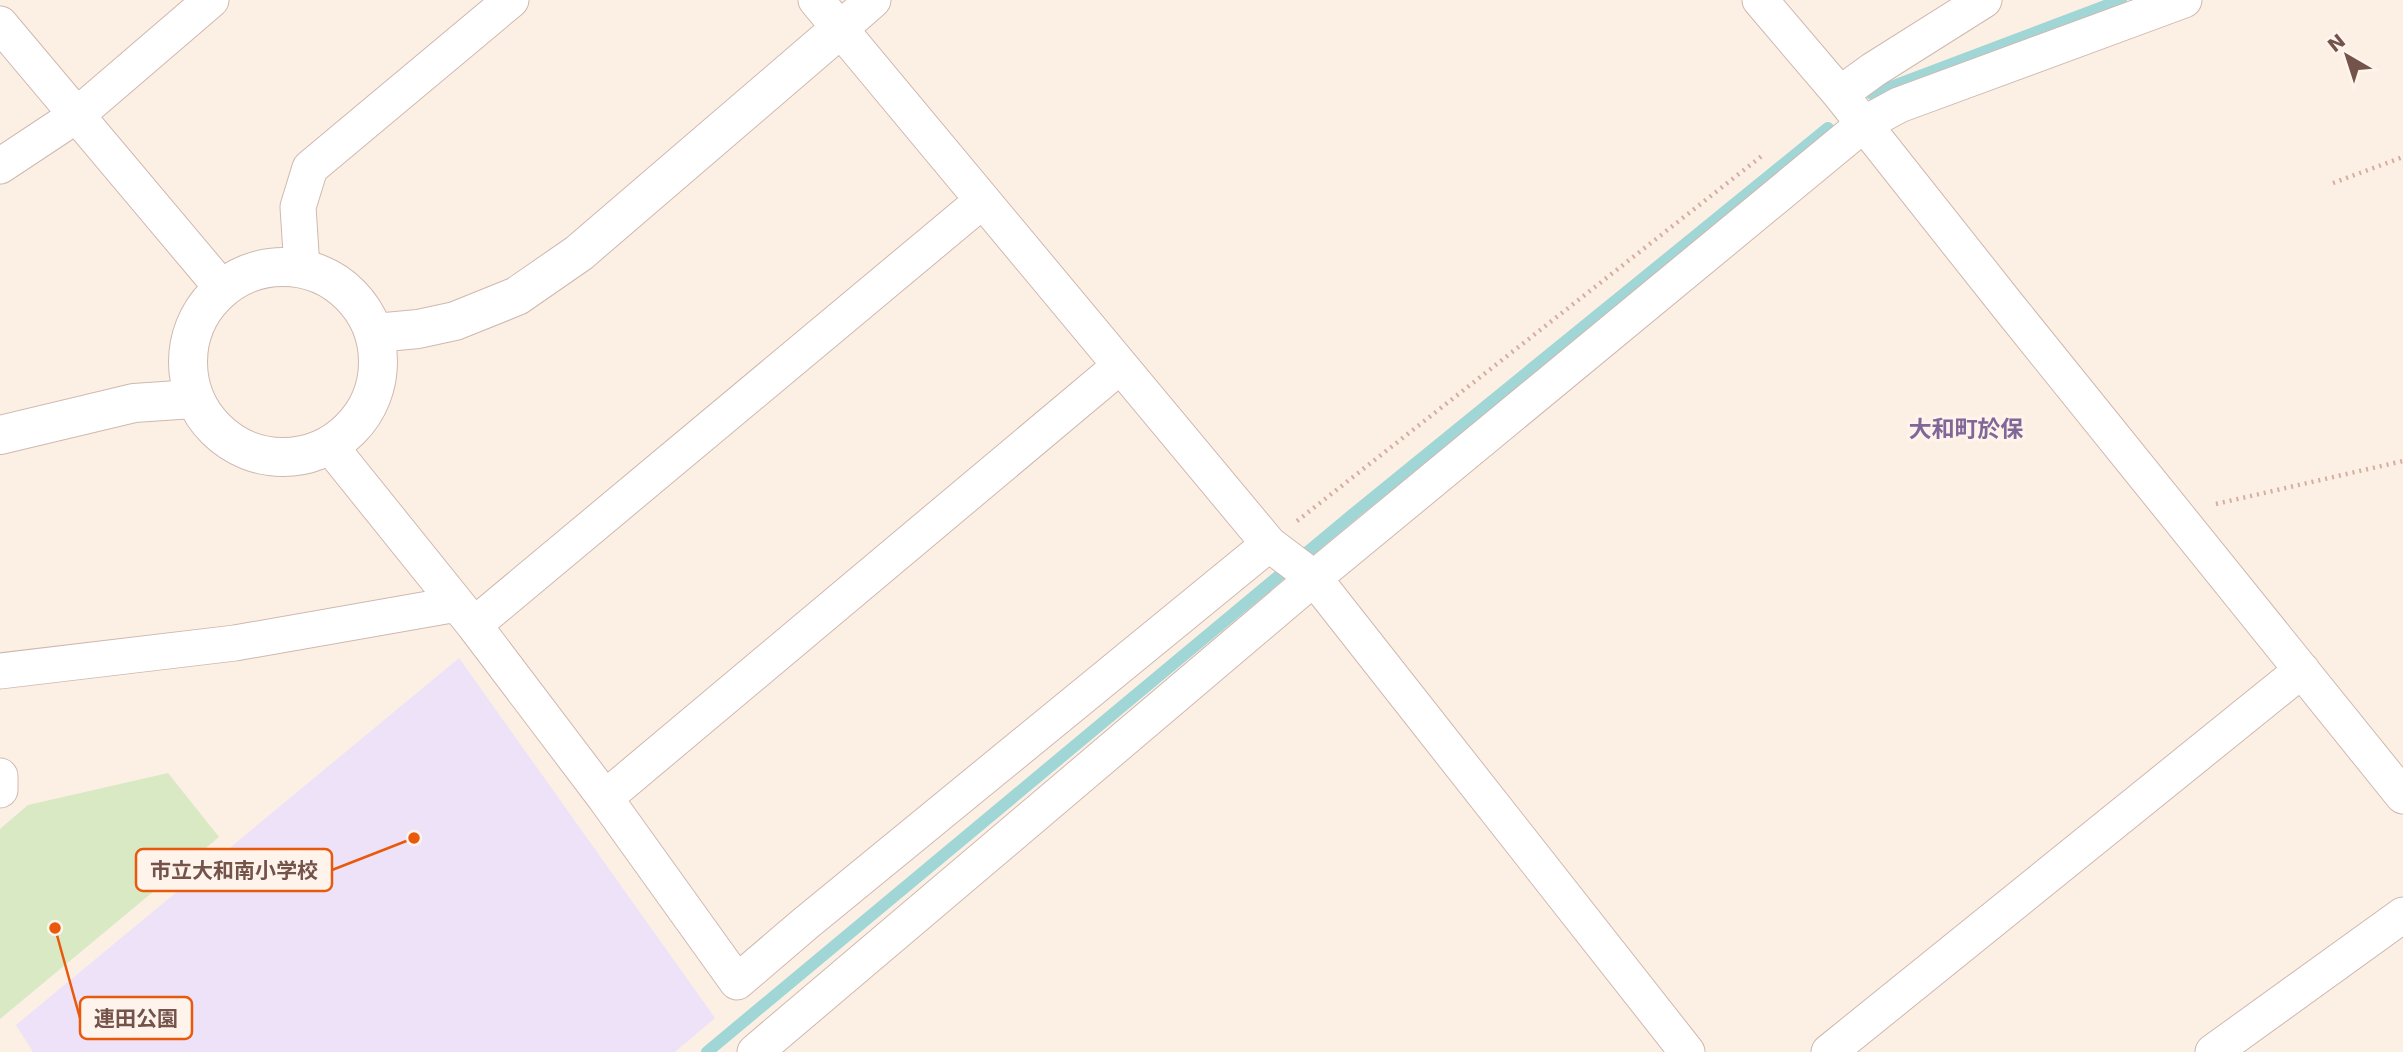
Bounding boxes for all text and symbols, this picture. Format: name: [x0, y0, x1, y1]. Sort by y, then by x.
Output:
north arrow: [2312, 21, 2382, 91]
text: N: [2323, 29, 2349, 56]
district label: 大和町於保: [1909, 416, 2024, 442]
callout: 市立大和南小学校: [136, 849, 332, 891]
text: 市立大和南小学校: [150, 859, 318, 883]
callout: 連田公園: [80, 997, 192, 1039]
text: 連田公園: [94, 1007, 178, 1031]

